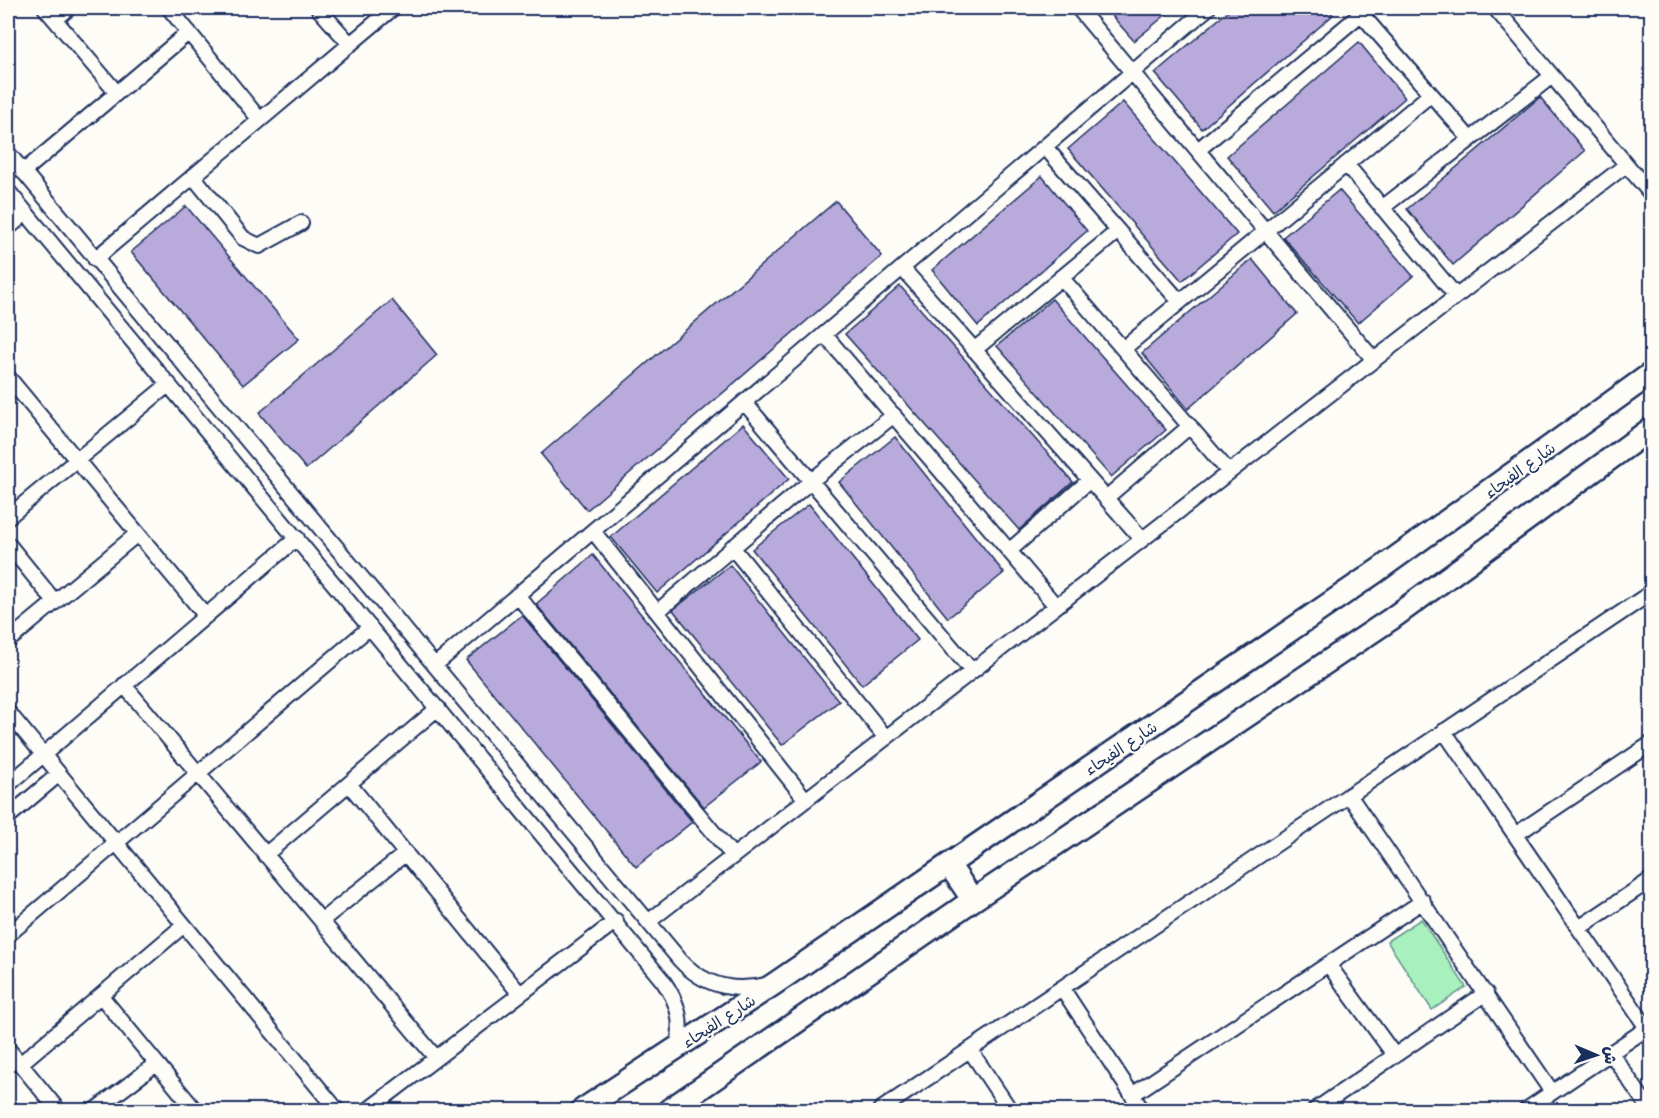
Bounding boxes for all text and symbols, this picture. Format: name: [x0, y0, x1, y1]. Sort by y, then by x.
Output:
street label: شارع الفيحاء: [1478, 435, 1560, 504]
street label: شارع الفيحاء: [1079, 714, 1162, 781]
street label: شارع الفيحاء: [676, 987, 760, 1054]
north arrow: [1566, 1025, 1626, 1085]
text: ش: [1600, 1046, 1624, 1065]

